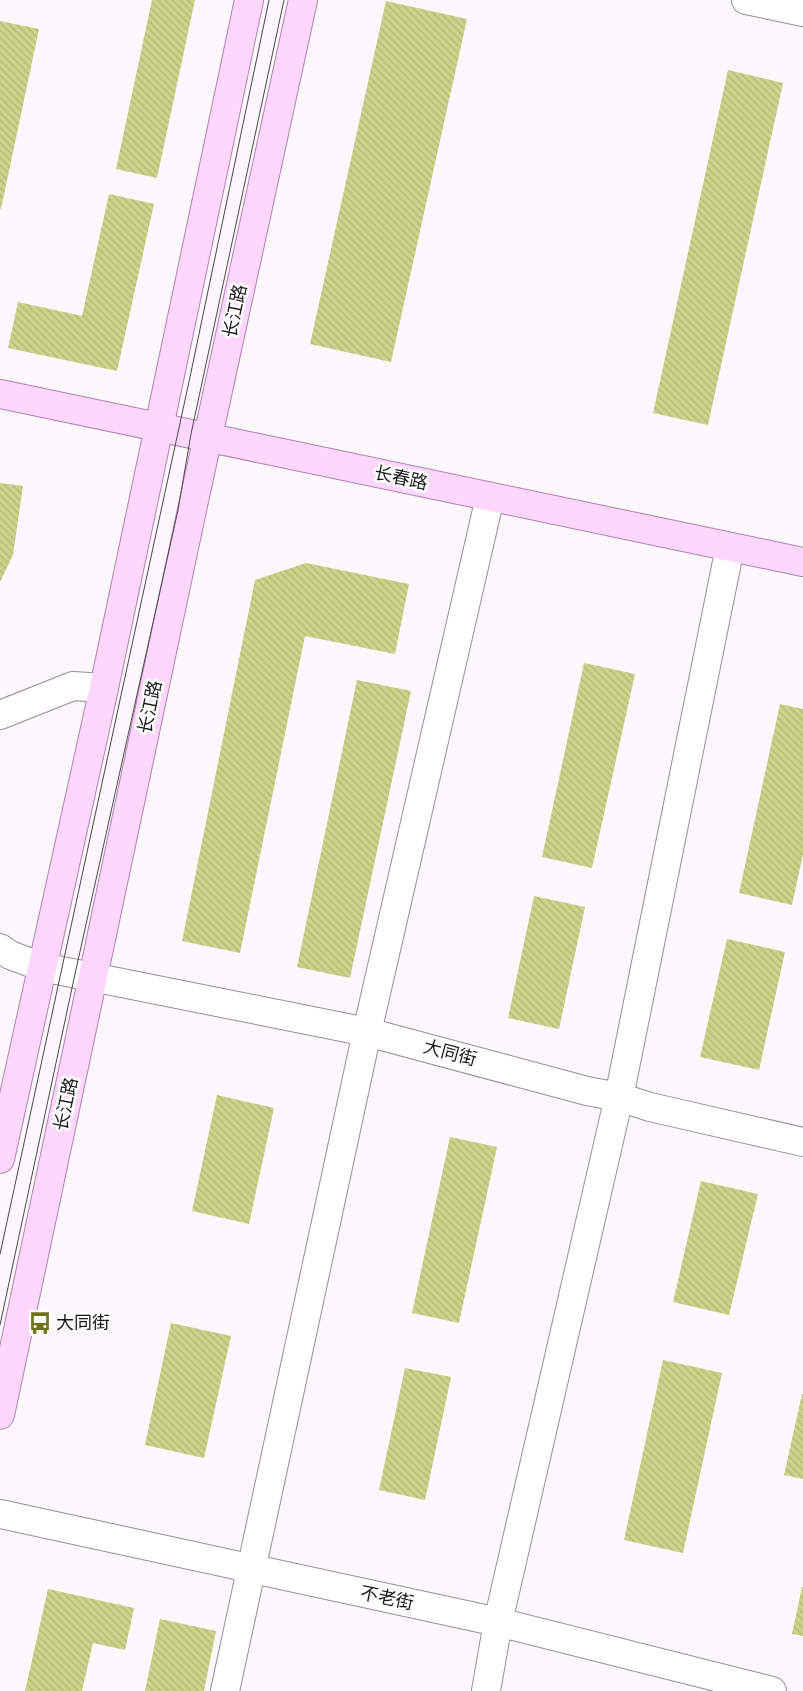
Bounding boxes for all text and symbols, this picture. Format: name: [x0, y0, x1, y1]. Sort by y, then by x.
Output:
street label: 长江路: [219, 282, 251, 340]
street label: 长春路: [372, 462, 430, 494]
street label: 长江路: [134, 678, 166, 736]
street label: 大同街: [421, 1035, 479, 1071]
street label: 长江路: [50, 1075, 82, 1133]
bus stop icon: 大同街: [27, 1310, 53, 1336]
place label: 大同街: [56, 1312, 110, 1334]
street label: 不老街: [358, 1582, 416, 1614]

